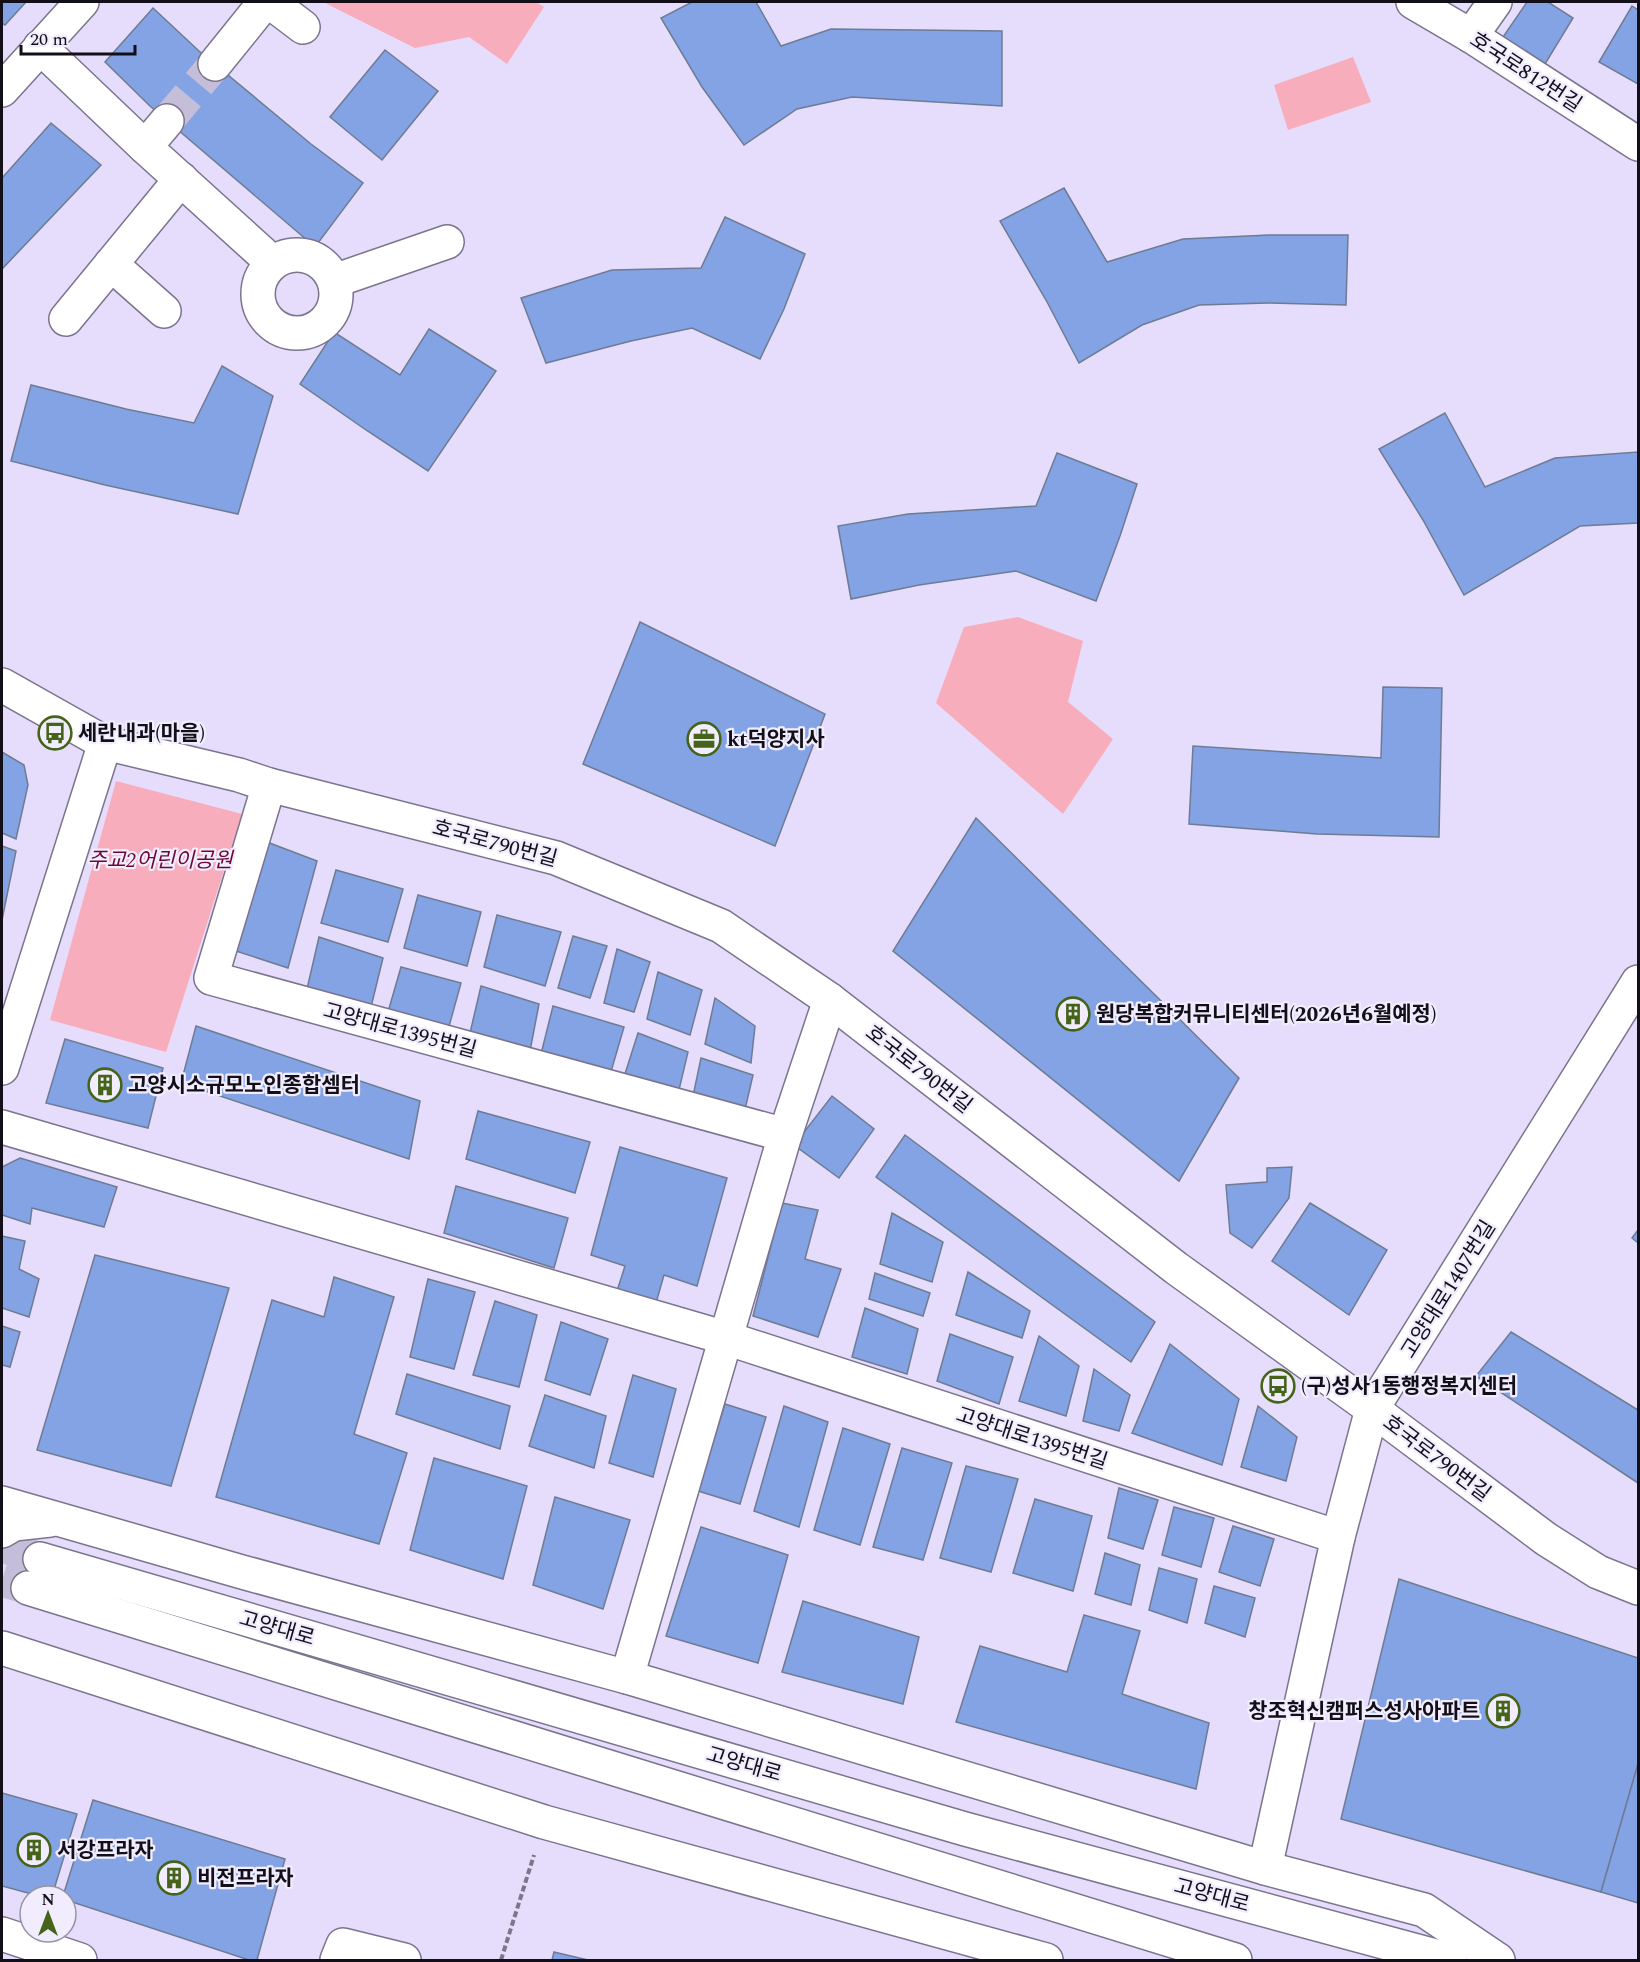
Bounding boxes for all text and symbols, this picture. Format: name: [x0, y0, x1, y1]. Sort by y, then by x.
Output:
scale bar: [21, 18, 135, 56]
street label: 호국로812번길: [1463, 25, 1588, 121]
text: 20 m: [30, 26, 68, 53]
bus stop icon: 세란내과(마을): [37, 715, 73, 751]
place label: 세란내과(마을): [78, 718, 205, 750]
office icon: kt덕양지사: [686, 721, 722, 757]
place label: kt덕양지사: [727, 724, 825, 756]
street label: 호국로790번길: [429, 812, 561, 876]
park label: 주교2어린이공원: [87, 845, 235, 877]
street label: 고양대로1395번길: [319, 995, 480, 1067]
building icon: 원당복합커뮤니티센터(2026년6월예정): [1055, 996, 1091, 1032]
place label: 원당복합커뮤니티센터(2026년6월예정): [1096, 999, 1436, 1031]
street label: 호국로790번길: [858, 1018, 979, 1122]
building icon: 고양시소규모노인종합셈터: [87, 1067, 123, 1103]
place label: 고양시소규모노인종합셈터: [128, 1070, 360, 1102]
street label: 고양대로1407번길: [1393, 1214, 1504, 1365]
bus stop icon: (구)성사1동행정복지센터: [1260, 1368, 1296, 1404]
place label: (구)성사1동행정복지센터: [1301, 1371, 1517, 1403]
street label: 고양대로1395번길: [952, 1399, 1112, 1479]
street label: 호국로790번길: [1376, 1407, 1497, 1510]
street label: 고양대로: [235, 1603, 318, 1655]
building icon: 창조혁신캠퍼스성사아파트: [1485, 1693, 1521, 1729]
place label: 창조혁신캠퍼스성사아파트: [1248, 1696, 1480, 1728]
street label: 고양대로: [702, 1739, 785, 1791]
building icon: 서강프라자: [16, 1832, 52, 1868]
place label: 서강프라자: [57, 1835, 154, 1867]
building icon: 비전프라자: [156, 1860, 192, 1896]
place label: 비전프라자: [197, 1863, 294, 1895]
street label: 고양대로: [1170, 1871, 1253, 1921]
north arrow: [18, 1884, 78, 1944]
text: N: [41, 1888, 55, 1912]

